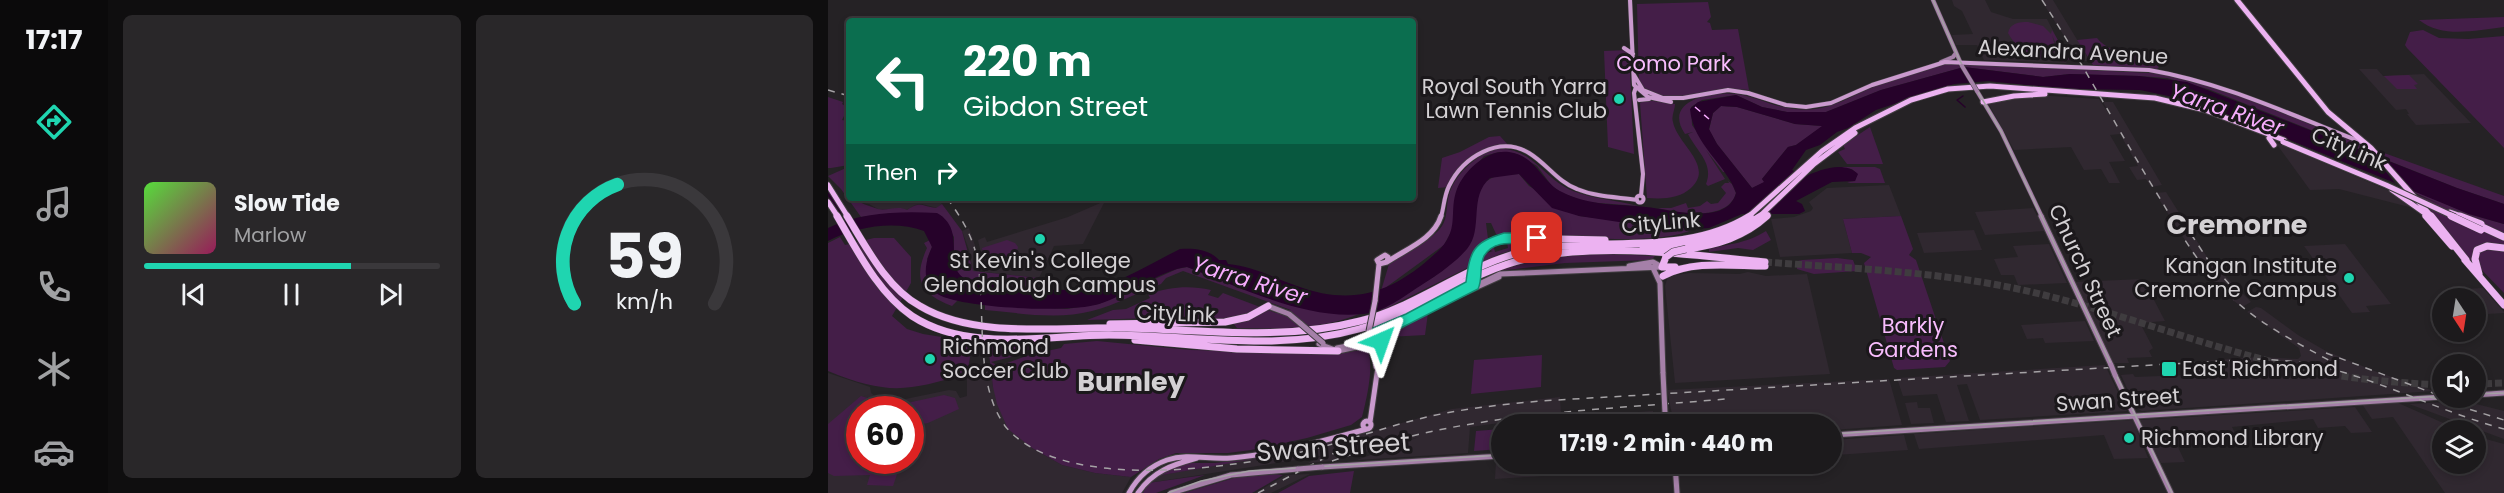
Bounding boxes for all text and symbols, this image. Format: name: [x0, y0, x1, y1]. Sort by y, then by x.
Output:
text: 17:17: [26, 21, 82, 58]
text: 220 m: [963, 32, 1092, 91]
street label: Alexandra Avenue: [1977, 32, 2169, 71]
icon: left: [864, 42, 942, 120]
park label: Como Park: [1616, 49, 1732, 78]
place label: Royal South Yarra Lawn Tennis Club: [1422, 72, 1607, 125]
water label: Yarra River: [2166, 76, 2289, 144]
text: Gibdon Street: [963, 88, 1148, 125]
marker: Royal South Yarra Lawn Tennis Club: [1612, 92, 1626, 106]
icon: directions: [33, 101, 75, 143]
street label: CityLink: [2307, 120, 2392, 177]
icon: right: [930, 156, 963, 189]
text: Then: [864, 157, 918, 188]
icon: music: [33, 183, 75, 225]
text: Slow Tide: [234, 188, 340, 219]
street label: Church Street: [2042, 199, 2129, 342]
street label: CityLink: [1620, 205, 1702, 240]
district label: Cremorne: [2167, 206, 2307, 243]
text: 59: [605, 212, 684, 300]
pin: [1511, 212, 1562, 263]
text: Marlow: [234, 221, 306, 249]
icon: arrive: [1520, 221, 1553, 254]
marker: St Kevin's College Glendalough Campus: [1033, 232, 1047, 246]
place label: St Kevin's College Glendalough Campus: [924, 246, 1156, 299]
water label: Yarra River: [1189, 248, 1312, 313]
place label: Kangan Institute Cremorne Campus: [2134, 251, 2337, 304]
icon: phone: [33, 266, 75, 308]
marker: Kangan Institute Cremorne Campus: [2342, 271, 2356, 285]
icon: previous: [177, 278, 210, 311]
icon: pause: [275, 278, 308, 311]
icon: next: [374, 278, 407, 311]
text: km/h: [616, 286, 673, 317]
north arrow: [2432, 288, 2486, 342]
map controls: [2432, 288, 2486, 474]
street label: CityLink: [1136, 298, 1216, 329]
position arrow: [1349, 309, 1413, 373]
park label: Barkly Gardens: [1868, 311, 1958, 364]
place label: Richmond Soccer Club: [942, 332, 1069, 385]
icon: climate: [33, 348, 75, 390]
marker: Richmond Soccer Club: [923, 352, 937, 366]
place label: East Richmond: [2182, 354, 2338, 383]
button: sound: [2432, 354, 2486, 408]
marker: East Richmond: [2160, 360, 2178, 378]
district label: Burnley: [1077, 363, 1186, 400]
street label: Swan Street: [2055, 381, 2181, 418]
speed limit sign: 60: [846, 396, 924, 474]
button: layers: [2432, 420, 2486, 474]
place label: Richmond Library: [2141, 423, 2324, 452]
street label: Swan Street: [1255, 424, 1411, 470]
text: 17:19 · 2 min · 440 m: [1560, 428, 1773, 459]
icon: car: [33, 431, 75, 473]
marker: Richmond Library: [2122, 431, 2136, 445]

